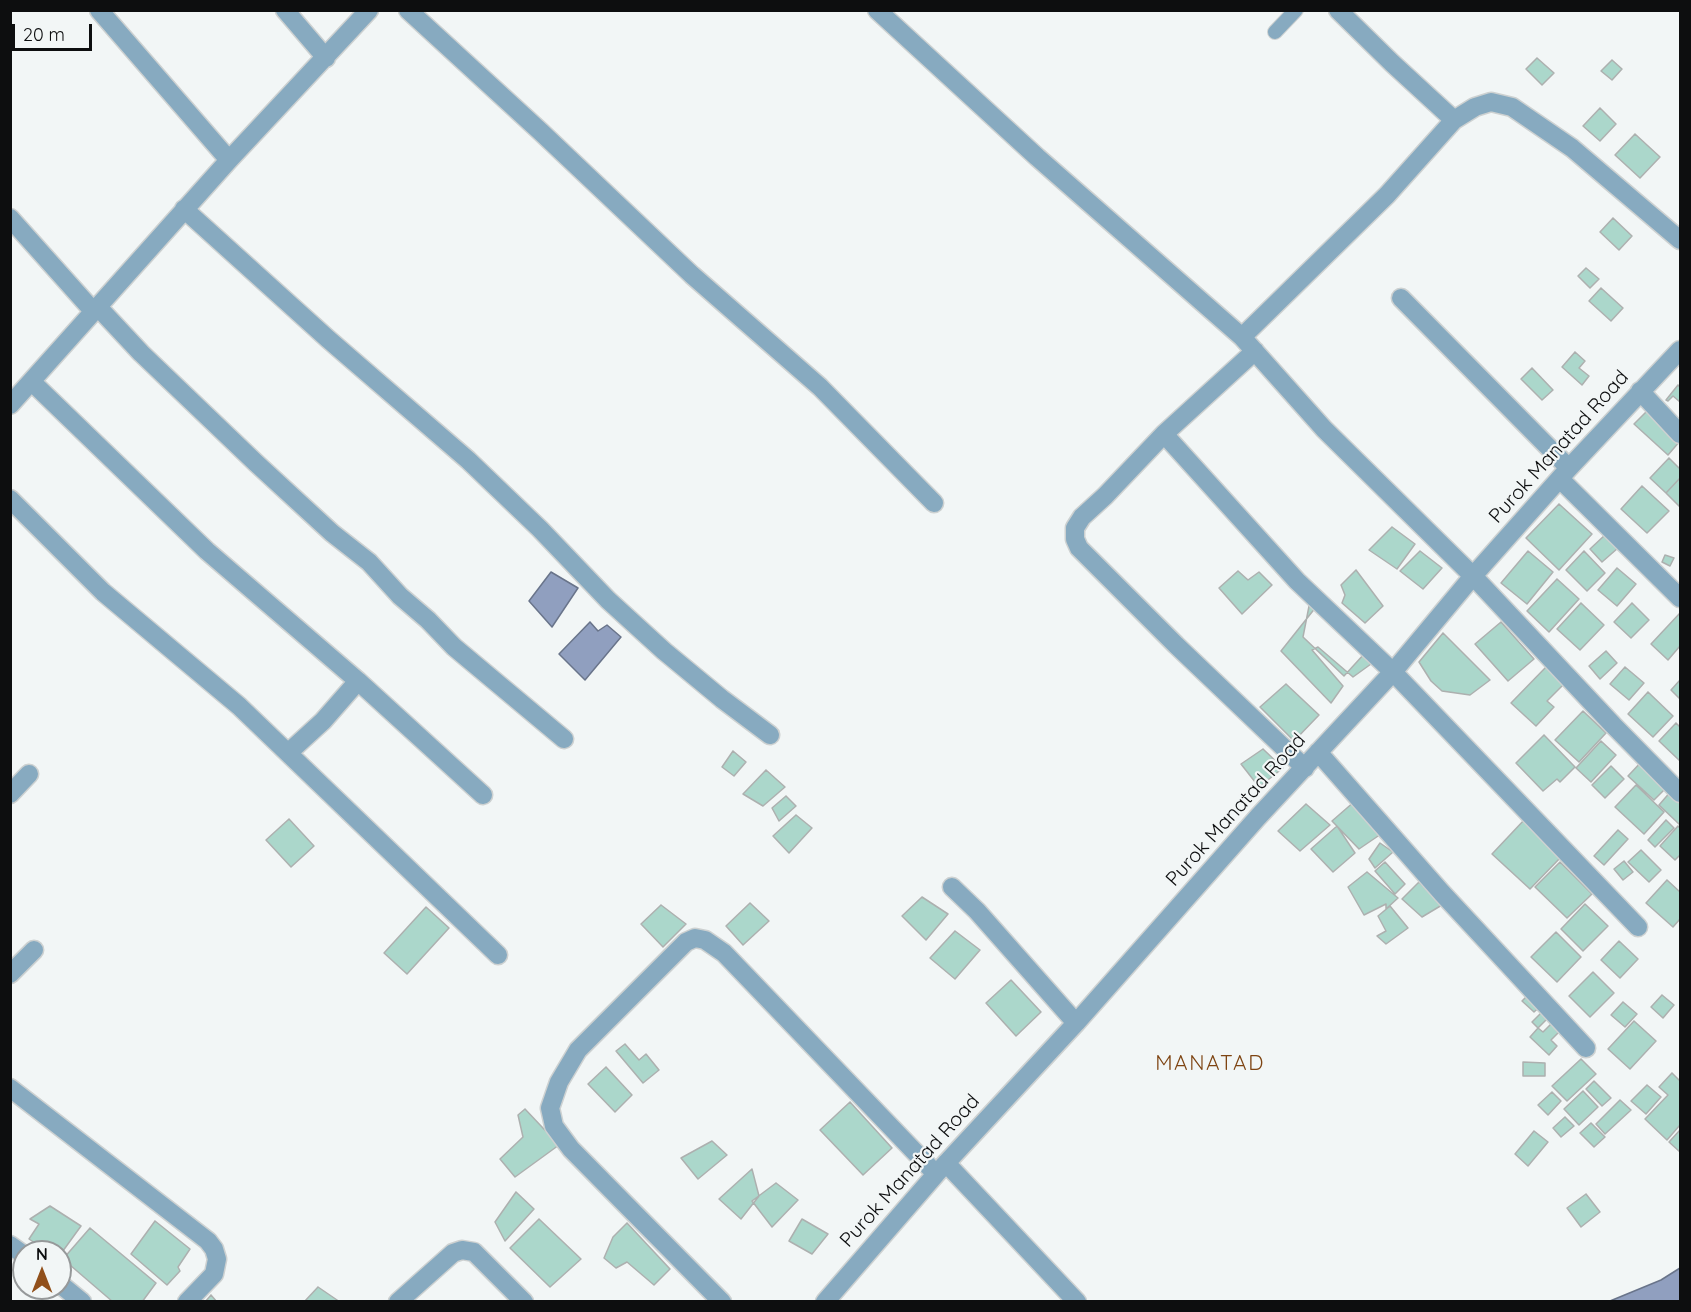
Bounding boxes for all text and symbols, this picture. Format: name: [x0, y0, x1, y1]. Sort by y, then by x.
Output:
scale bar: [15, 12, 94, 50]
text: 20 m: [23, 23, 65, 46]
street label: Purok Manatad Road: [1484, 366, 1634, 528]
street label: Purok Manatad Road: [1161, 729, 1311, 891]
district label: MANATAD: [1155, 1051, 1265, 1077]
street label: Purok Manatad Road: [835, 1090, 985, 1252]
north arrow: [12, 1240, 72, 1300]
text: N: [36, 1244, 48, 1264]

